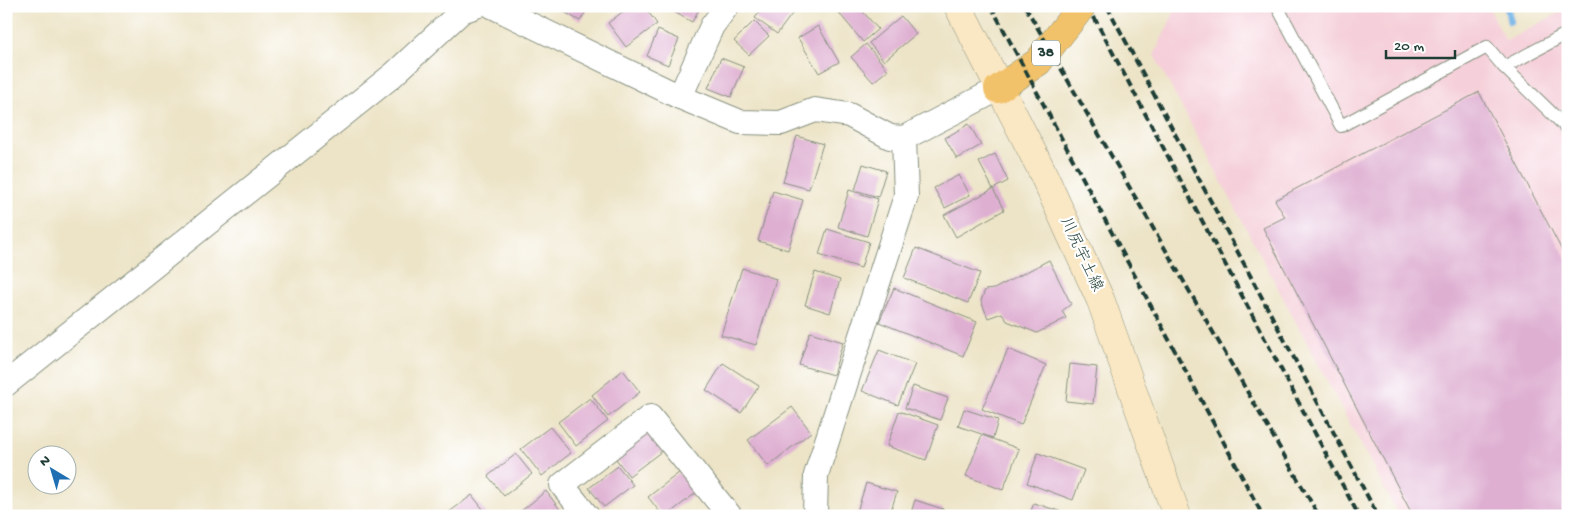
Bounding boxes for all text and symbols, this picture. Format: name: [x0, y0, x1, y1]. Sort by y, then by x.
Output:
scale bar: [1386, 28, 1455, 60]
text: 20 m: [1394, 38, 1424, 56]
road number: 38: [1032, 40, 1060, 66]
street label: 川尻宇土線: [1054, 214, 1107, 295]
north arrow: [28, 444, 78, 494]
text: N: [37, 452, 54, 471]

